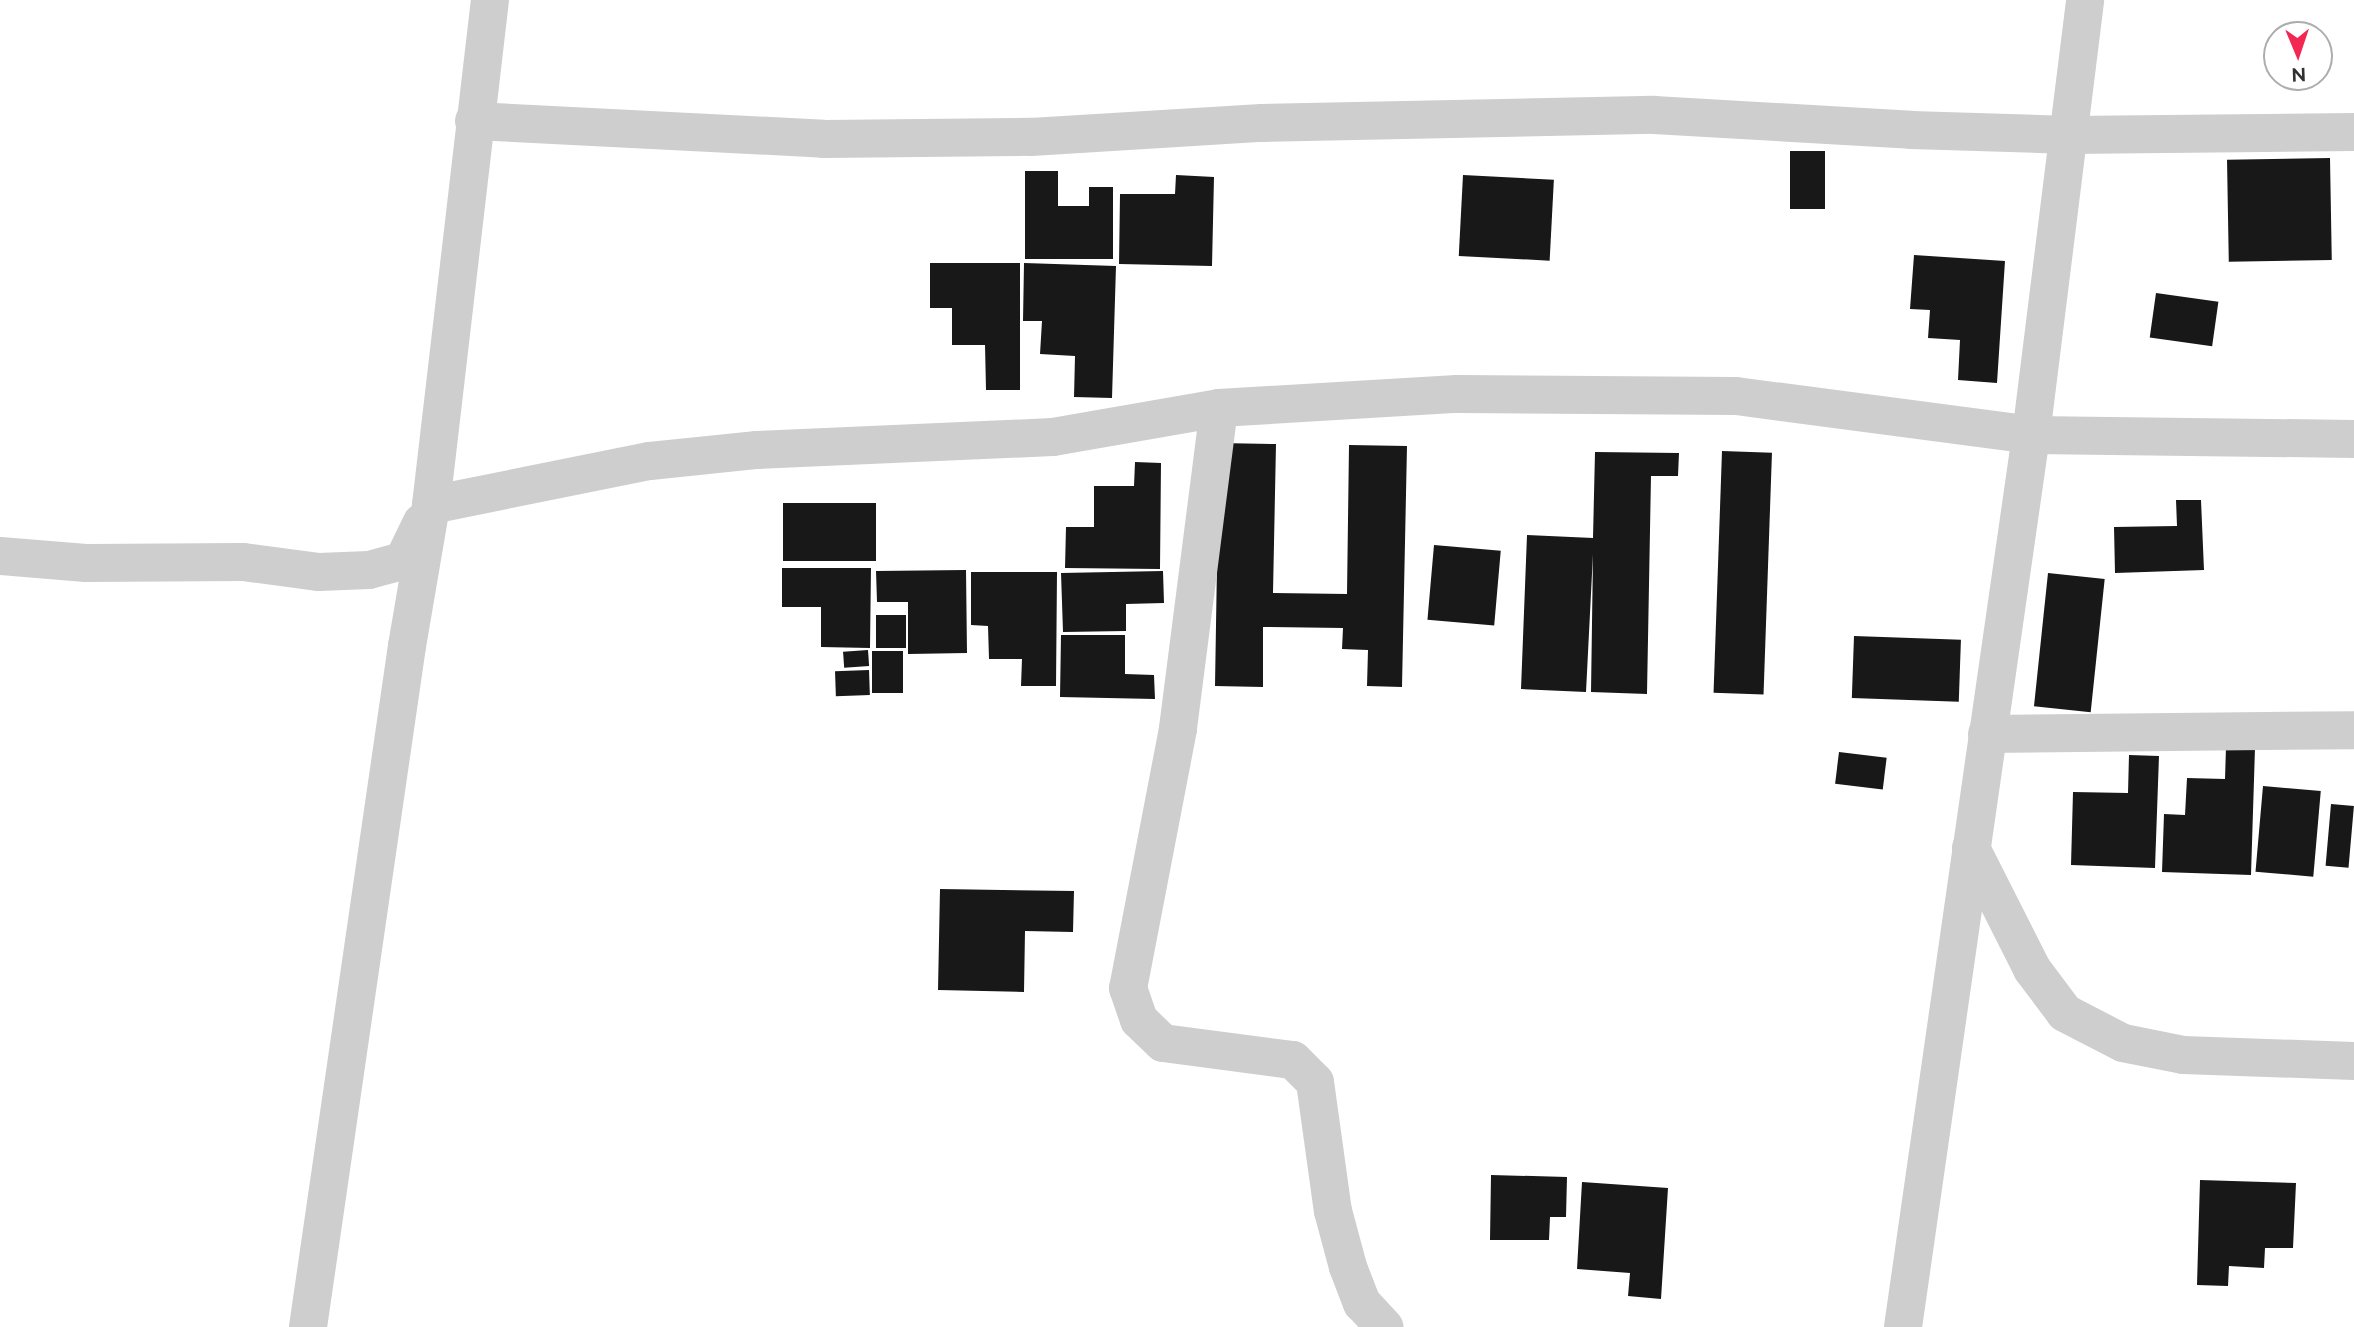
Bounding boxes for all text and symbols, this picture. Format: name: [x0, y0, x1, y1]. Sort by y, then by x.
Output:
north arrow: [2263, 21, 2333, 91]
text: N: [2291, 64, 2306, 86]

